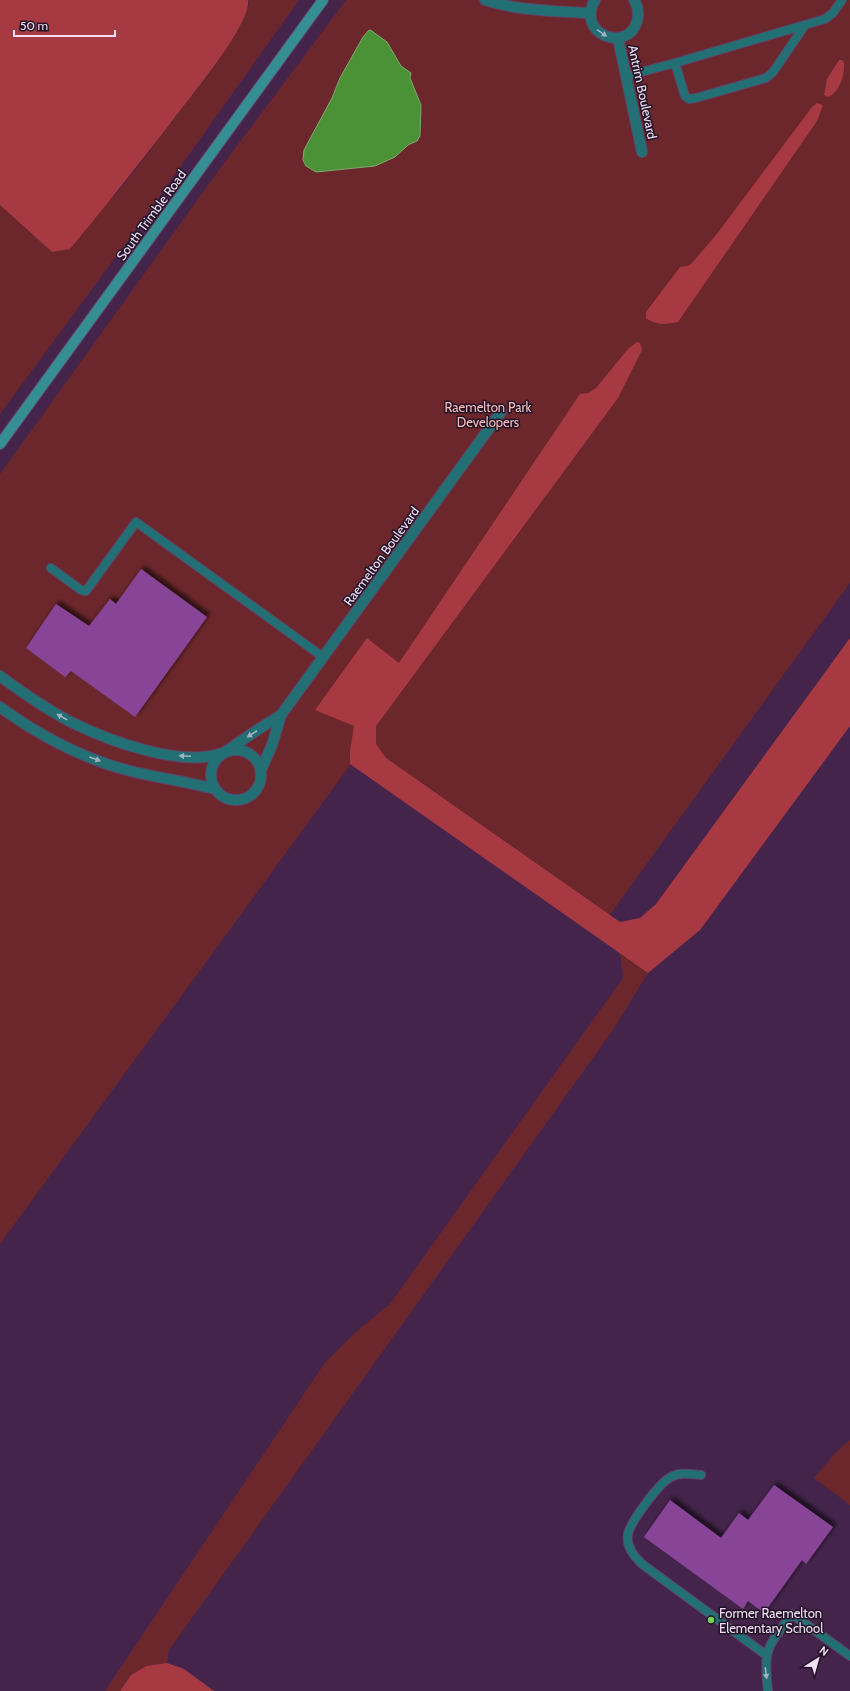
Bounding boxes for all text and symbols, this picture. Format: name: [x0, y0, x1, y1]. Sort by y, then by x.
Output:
scale bar: [14, 12, 115, 38]
text: 50 m: [20, 18, 48, 33]
one-way arrow: [596, 30, 607, 37]
street label: Antrim Boulevard: [625, 43, 661, 141]
street label: South Trimble Road: [113, 167, 189, 263]
park label: Raemelton Park Developers: [445, 399, 532, 430]
street label: Raemelton Boulevard: [340, 503, 422, 609]
one-way arrow: [56, 714, 68, 720]
one-way arrow: [246, 730, 258, 737]
one-way arrow: [179, 753, 191, 760]
one-way arrow: [90, 757, 102, 763]
place label: Former Raemelton Elementary School: [719, 1605, 823, 1636]
marker: Former Raemelton Elementary School: [706, 1615, 716, 1625]
north arrow: [798, 1639, 838, 1679]
text: N: [817, 1643, 831, 1659]
one-way arrow: [763, 1667, 769, 1679]

